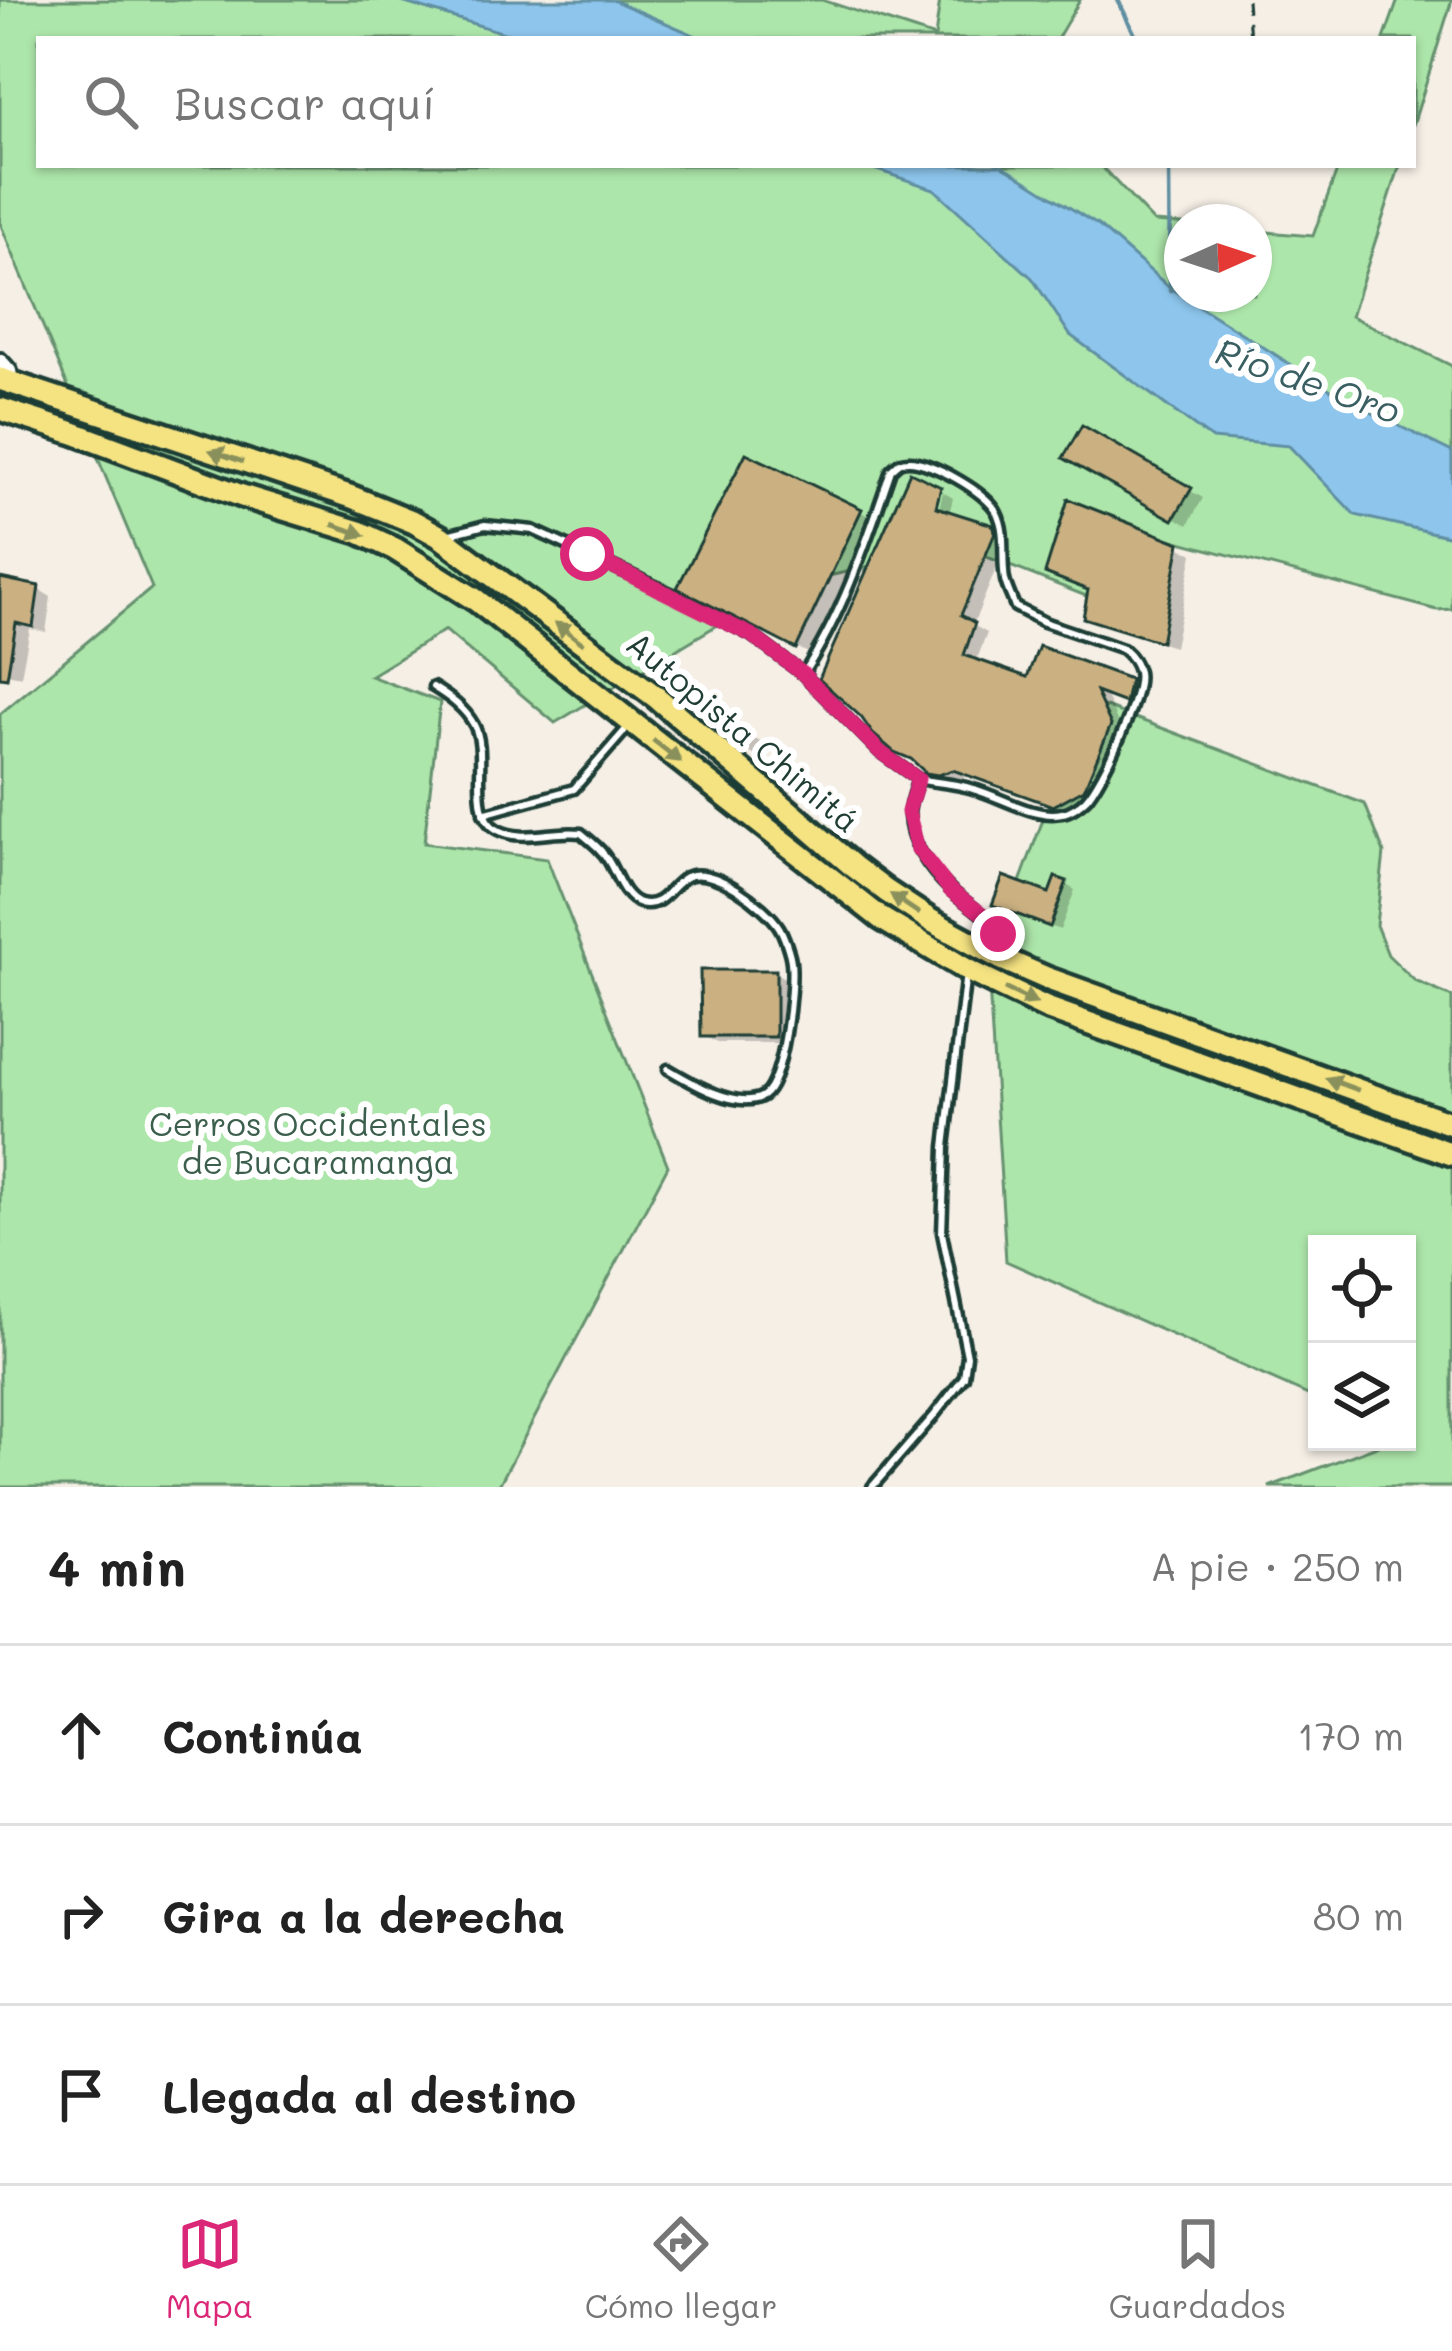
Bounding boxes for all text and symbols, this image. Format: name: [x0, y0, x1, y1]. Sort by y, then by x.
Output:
search box: [36, 36, 1416, 168]
icon: search: [78, 69, 144, 135]
text: Buscar aquí: [174, 73, 436, 131]
north arrow: [1164, 204, 1272, 312]
water label: Río de Oro: [1210, 326, 1407, 433]
one-way arrow: [207, 445, 244, 464]
one-way arrow: [331, 522, 367, 540]
route start: [560, 527, 614, 581]
one-way arrow: [553, 621, 585, 645]
street label: Autopista Chimitá: [619, 621, 869, 841]
one-way arrow: [652, 738, 683, 763]
one-way arrow: [889, 893, 922, 915]
route end: [971, 907, 1025, 961]
one-way arrow: [1004, 987, 1039, 1007]
one-way arrow: [1324, 1074, 1360, 1092]
park label: Cerros Occidentales de Bucaramanga: [149, 1101, 487, 1182]
map controls: [1308, 1235, 1416, 1451]
button: locate: [1308, 1235, 1416, 1343]
button: layers: [1308, 1343, 1416, 1451]
text: 4 min: [48, 1532, 186, 1599]
text: A pie · 250 m: [1150, 1540, 1404, 1591]
icon: ahead: [48, 1702, 114, 1768]
text: Continúa: [162, 1706, 363, 1764]
text: 170 m: [1297, 1709, 1404, 1760]
icon: right: [48, 1882, 114, 1948]
text: Gira a la derecha: [162, 1886, 565, 1944]
text: 80 m: [1313, 1889, 1404, 1940]
icon: arrive: [48, 2062, 114, 2128]
text: Llegada al destino: [162, 2066, 576, 2124]
tab: Mapa: [166, 2211, 253, 2326]
tab: Cómo llegar: [585, 2211, 777, 2326]
tab: Guardados: [1109, 2211, 1286, 2326]

